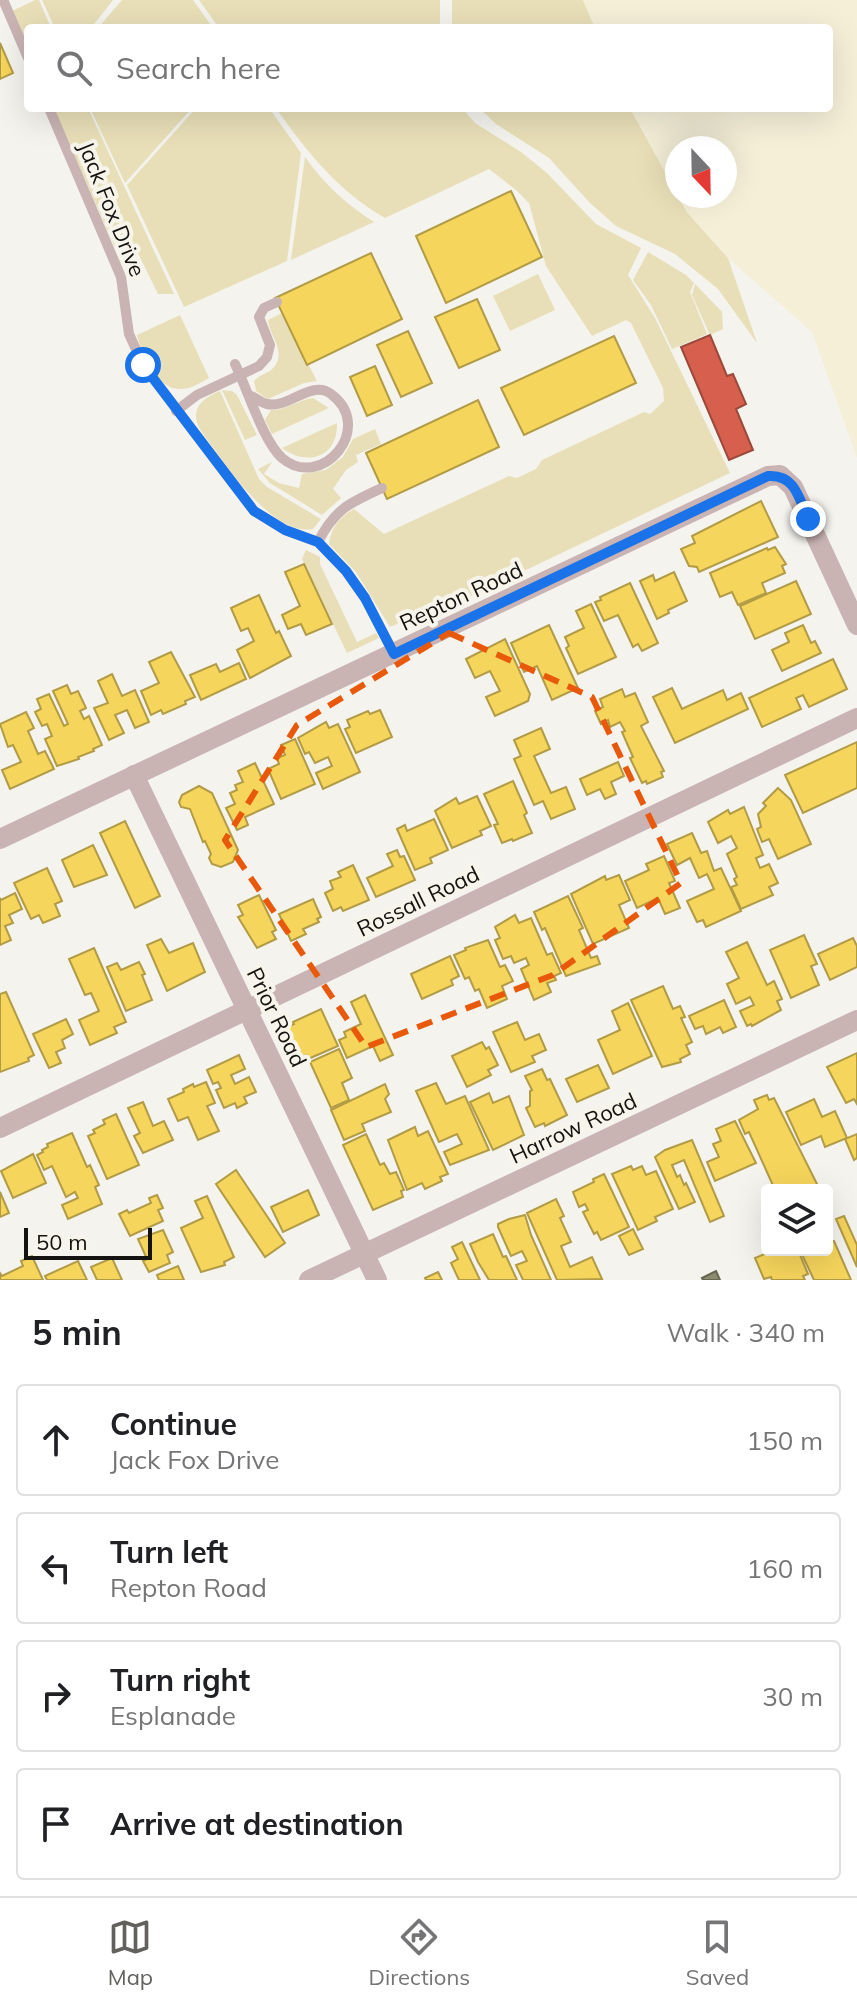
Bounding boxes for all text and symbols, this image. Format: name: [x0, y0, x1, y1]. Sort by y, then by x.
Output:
search box: [24, 24, 833, 112]
icon: search: [52, 46, 96, 90]
text: Search here: [116, 49, 281, 87]
north arrow: [665, 136, 737, 208]
street label: Jack Fox Drive: [72, 137, 152, 281]
route start: [125, 347, 161, 383]
route end: [790, 501, 826, 537]
street label: Repton Road: [395, 555, 527, 637]
street label: Rossall Road: [352, 859, 484, 943]
street label: Prior Road: [241, 963, 313, 1071]
street label: Harrow Road: [505, 1086, 641, 1170]
map controls: [761, 1184, 833, 1256]
button: layers: [761, 1184, 833, 1256]
scale bar: [24, 1224, 152, 1260]
text: 50 m: [36, 1228, 87, 1256]
text: 5 min: [32, 1311, 122, 1354]
text: Walk · 340 m: [666, 1316, 825, 1349]
text: Continue: [110, 1405, 237, 1443]
icon: ahead: [34, 1418, 78, 1462]
text: 150 m: [747, 1424, 823, 1457]
text: Jack Fox Drive: [110, 1443, 279, 1476]
text: Turn left: [110, 1533, 228, 1571]
icon: left: [34, 1546, 78, 1590]
text: 160 m: [747, 1552, 823, 1585]
text: Repton Road: [110, 1571, 267, 1604]
text: Turn right: [110, 1661, 250, 1699]
icon: right: [34, 1674, 78, 1718]
text: 30 m: [762, 1680, 823, 1713]
text: Esplanade: [110, 1699, 236, 1732]
icon: arrive: [34, 1802, 78, 1846]
text: Arrive at destination: [110, 1805, 404, 1843]
tab: Map: [108, 1915, 153, 1991]
tab: Directions: [369, 1915, 470, 1991]
tab: Saved: [686, 1915, 749, 1991]

